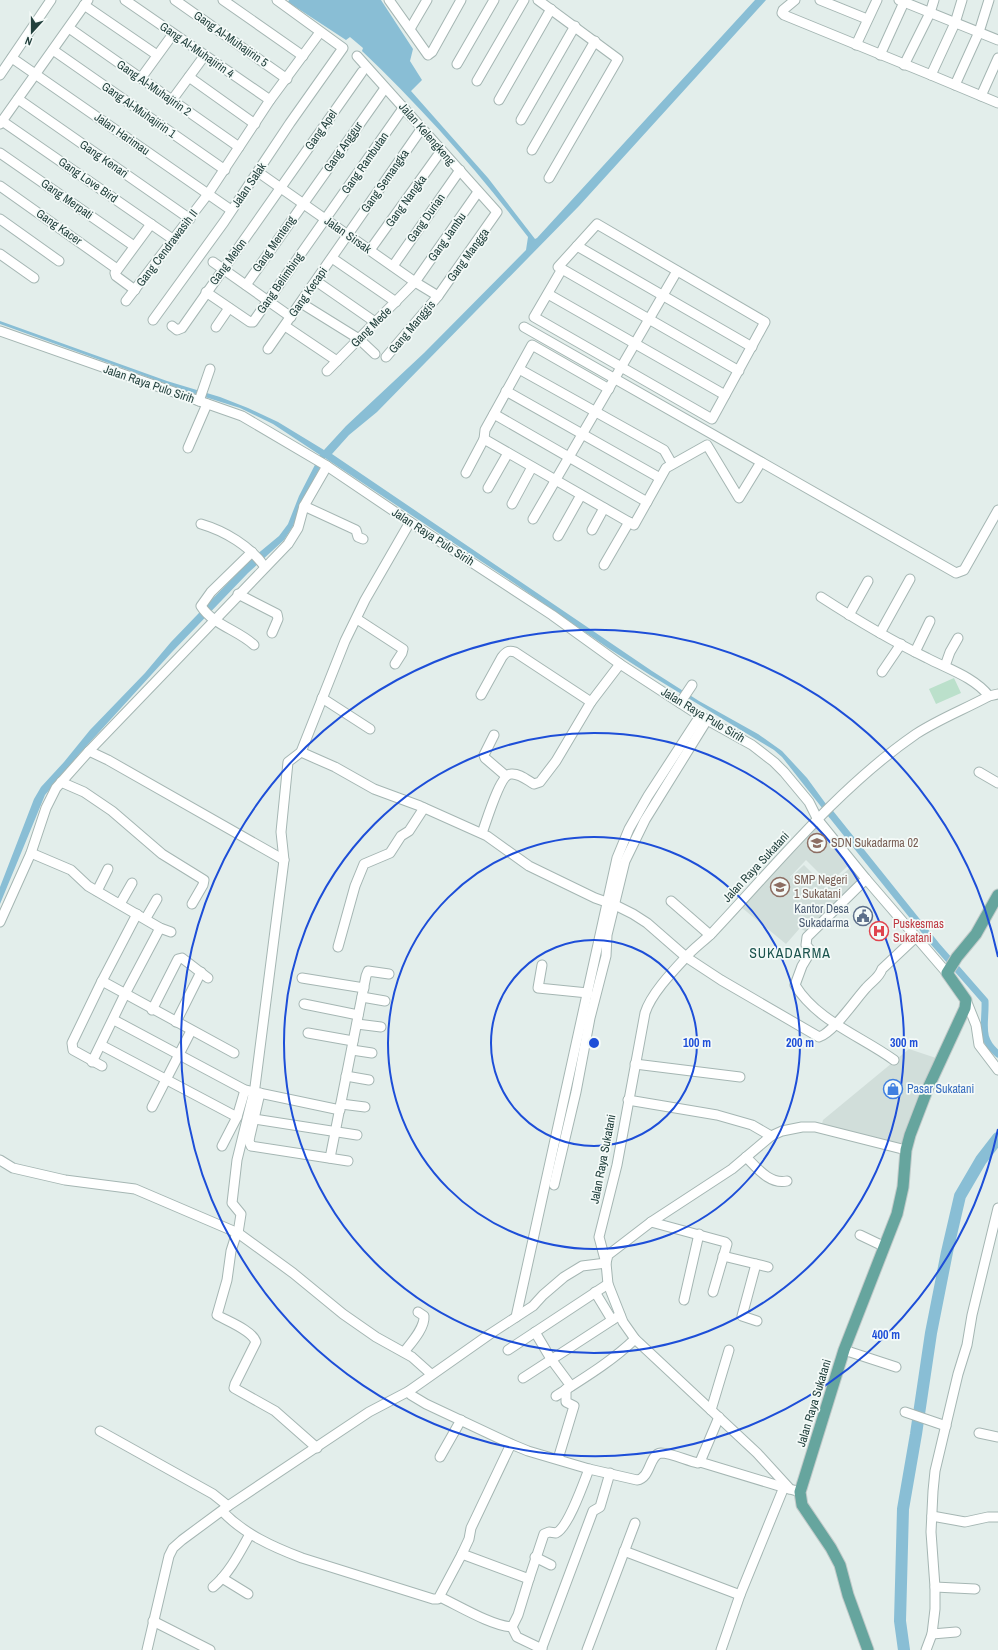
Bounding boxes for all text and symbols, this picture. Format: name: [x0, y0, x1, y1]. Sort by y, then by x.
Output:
street label: Gang Al-Muhajirin 5: [191, 7, 272, 71]
north arrow: [12, 12, 52, 52]
street label: Gang Al-Muhajirin 4: [157, 18, 238, 82]
text: N: [23, 34, 34, 49]
street label: Gang Al-Muhajirin 2: [114, 56, 194, 120]
street label: Gang Al-Muhajirin 1: [99, 78, 180, 142]
street label: Jalan Kelengkeng: [395, 99, 459, 169]
street label: Gang Apel: [301, 107, 341, 153]
street label: Jalan Harimau: [91, 109, 153, 159]
street label: Gang Anggur: [320, 118, 367, 175]
street label: Gang Rambutan: [338, 129, 392, 197]
street label: Gang Kenari: [77, 136, 131, 182]
street label: Gang Semangka: [357, 146, 413, 216]
street label: Gang Love Bird: [55, 154, 121, 206]
street label: Jalan Salak: [228, 159, 270, 211]
street label: Gang Nangka: [382, 171, 431, 230]
street label: Gang Merpati: [38, 175, 96, 223]
street label: Gang Durian: [403, 190, 449, 246]
street label: Gang Kacer: [33, 205, 86, 249]
street label: Gang Cendrawasih II: [133, 206, 201, 290]
street label: Gang Jambu: [424, 209, 470, 265]
street label: Gang Menteng: [249, 212, 300, 275]
street label: Jalan Sirsak: [321, 213, 375, 257]
street label: Gang Mangga: [443, 225, 493, 285]
street label: Gang Melon: [206, 236, 250, 288]
street label: Gang Belimbing: [253, 249, 307, 317]
street label: Gang Kecapi: [285, 264, 331, 320]
street label: Gang Manggis: [385, 297, 439, 357]
street label: Gang Mede: [347, 303, 395, 351]
street label: Jalan Raya Pulo Sirih: [101, 361, 197, 407]
street label: Jalan Raya Pulo Sirih: [389, 504, 477, 570]
street label: Jalan Raya Pulo Sirih: [658, 684, 748, 746]
street label: Jalan Raya Sukatani: [719, 828, 793, 906]
school or university icon: SDN Sukadarma 02: [806, 832, 828, 854]
place label: SDN Sukadarma 02: [831, 835, 919, 851]
place label: SMP Negeri 1 Sukatani: [794, 872, 847, 902]
school or university icon: SMP Negeri 1 Sukatani: [769, 876, 791, 898]
place label: Kantor Desa Sukadarma: [794, 901, 850, 931]
public building icon: Kantor Desa Sukadarma: [852, 905, 874, 927]
place label: Puskesmas Sukatani: [893, 916, 944, 946]
hospital icon: Puskesmas Sukatani: [868, 920, 890, 942]
district label: SUKADARMA: [749, 944, 831, 962]
text: 100 m: [683, 1035, 711, 1051]
text: 200 m: [786, 1035, 814, 1051]
text: 300 m: [890, 1035, 918, 1051]
centre of rings: [587, 1036, 601, 1050]
shop icon: Pasar Sukatani: [882, 1078, 904, 1100]
place label: Pasar Sukatani: [907, 1081, 974, 1097]
street label: Jalan Raya Sukatani: [586, 1113, 620, 1205]
text: 400 m: [872, 1327, 900, 1343]
street label: Jalan Raya Sukatani: [793, 1357, 835, 1449]

